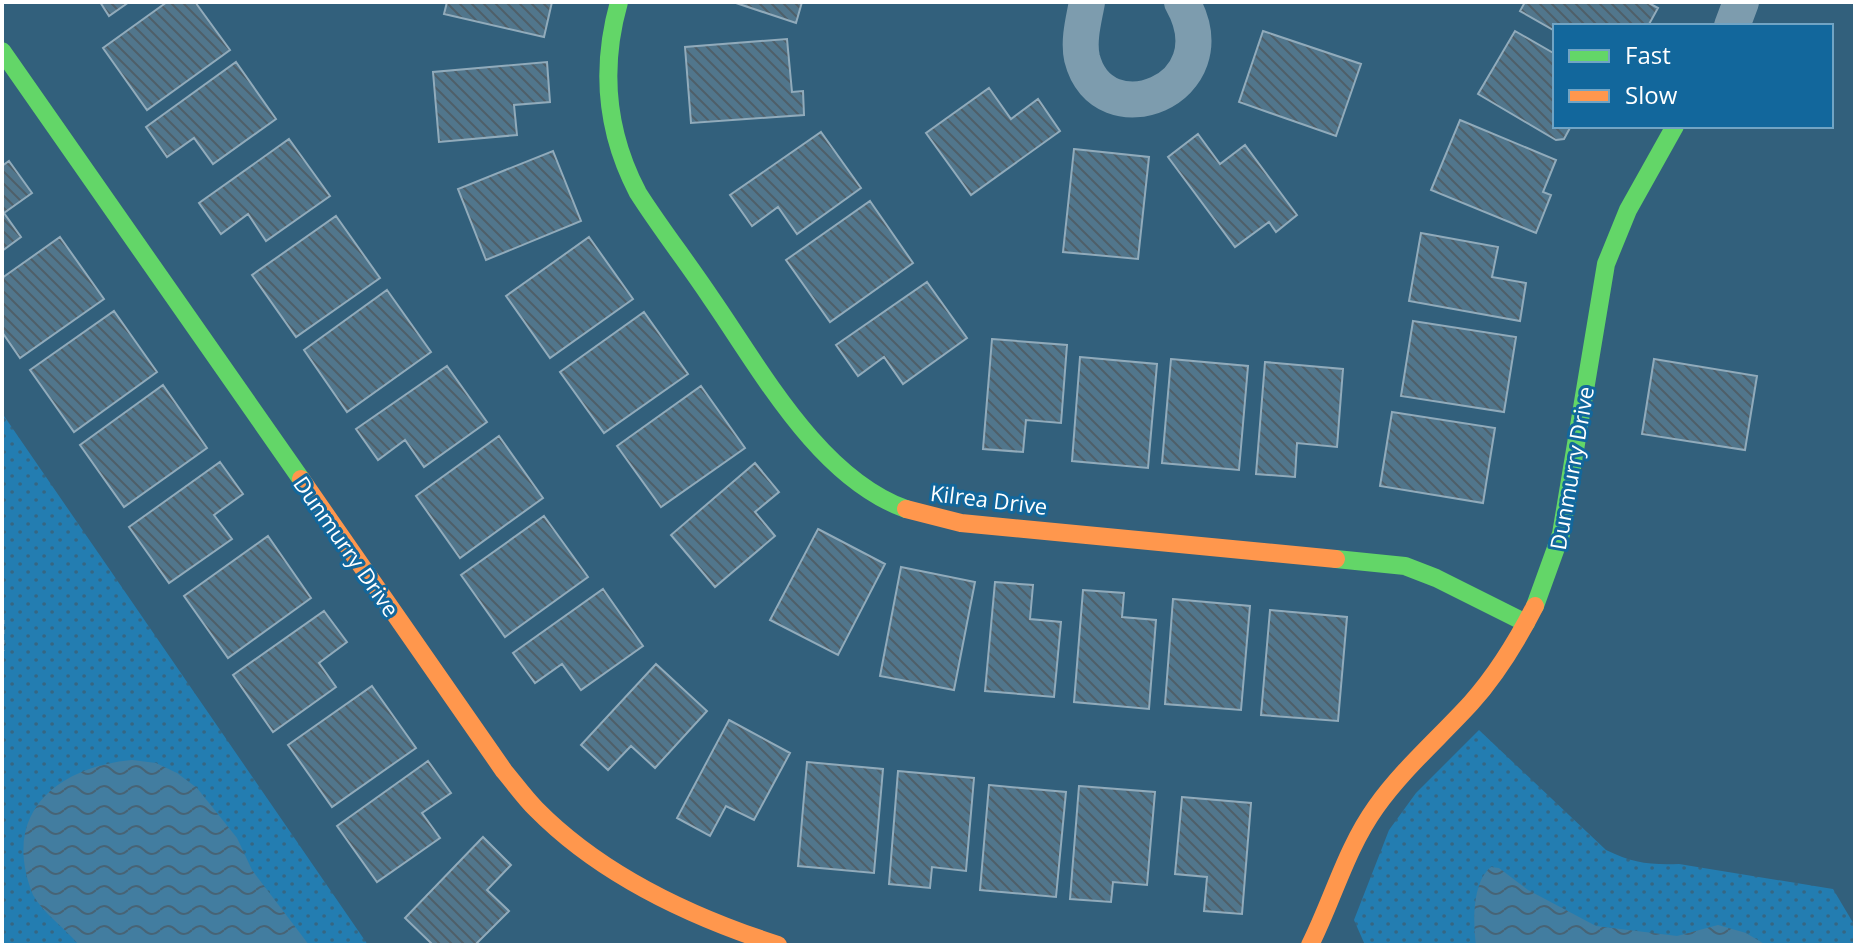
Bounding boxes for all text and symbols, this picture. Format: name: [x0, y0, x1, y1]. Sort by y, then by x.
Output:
legend: [1553, 24, 1833, 128]
text: Fast: [1625, 38, 1671, 71]
text: Slow: [1625, 78, 1678, 111]
street label: Dunmurry Drive: [1542, 384, 1600, 552]
street label: Dunmurry Drive: [287, 470, 407, 622]
street label: Kilrea Drive: [929, 477, 1049, 521]

